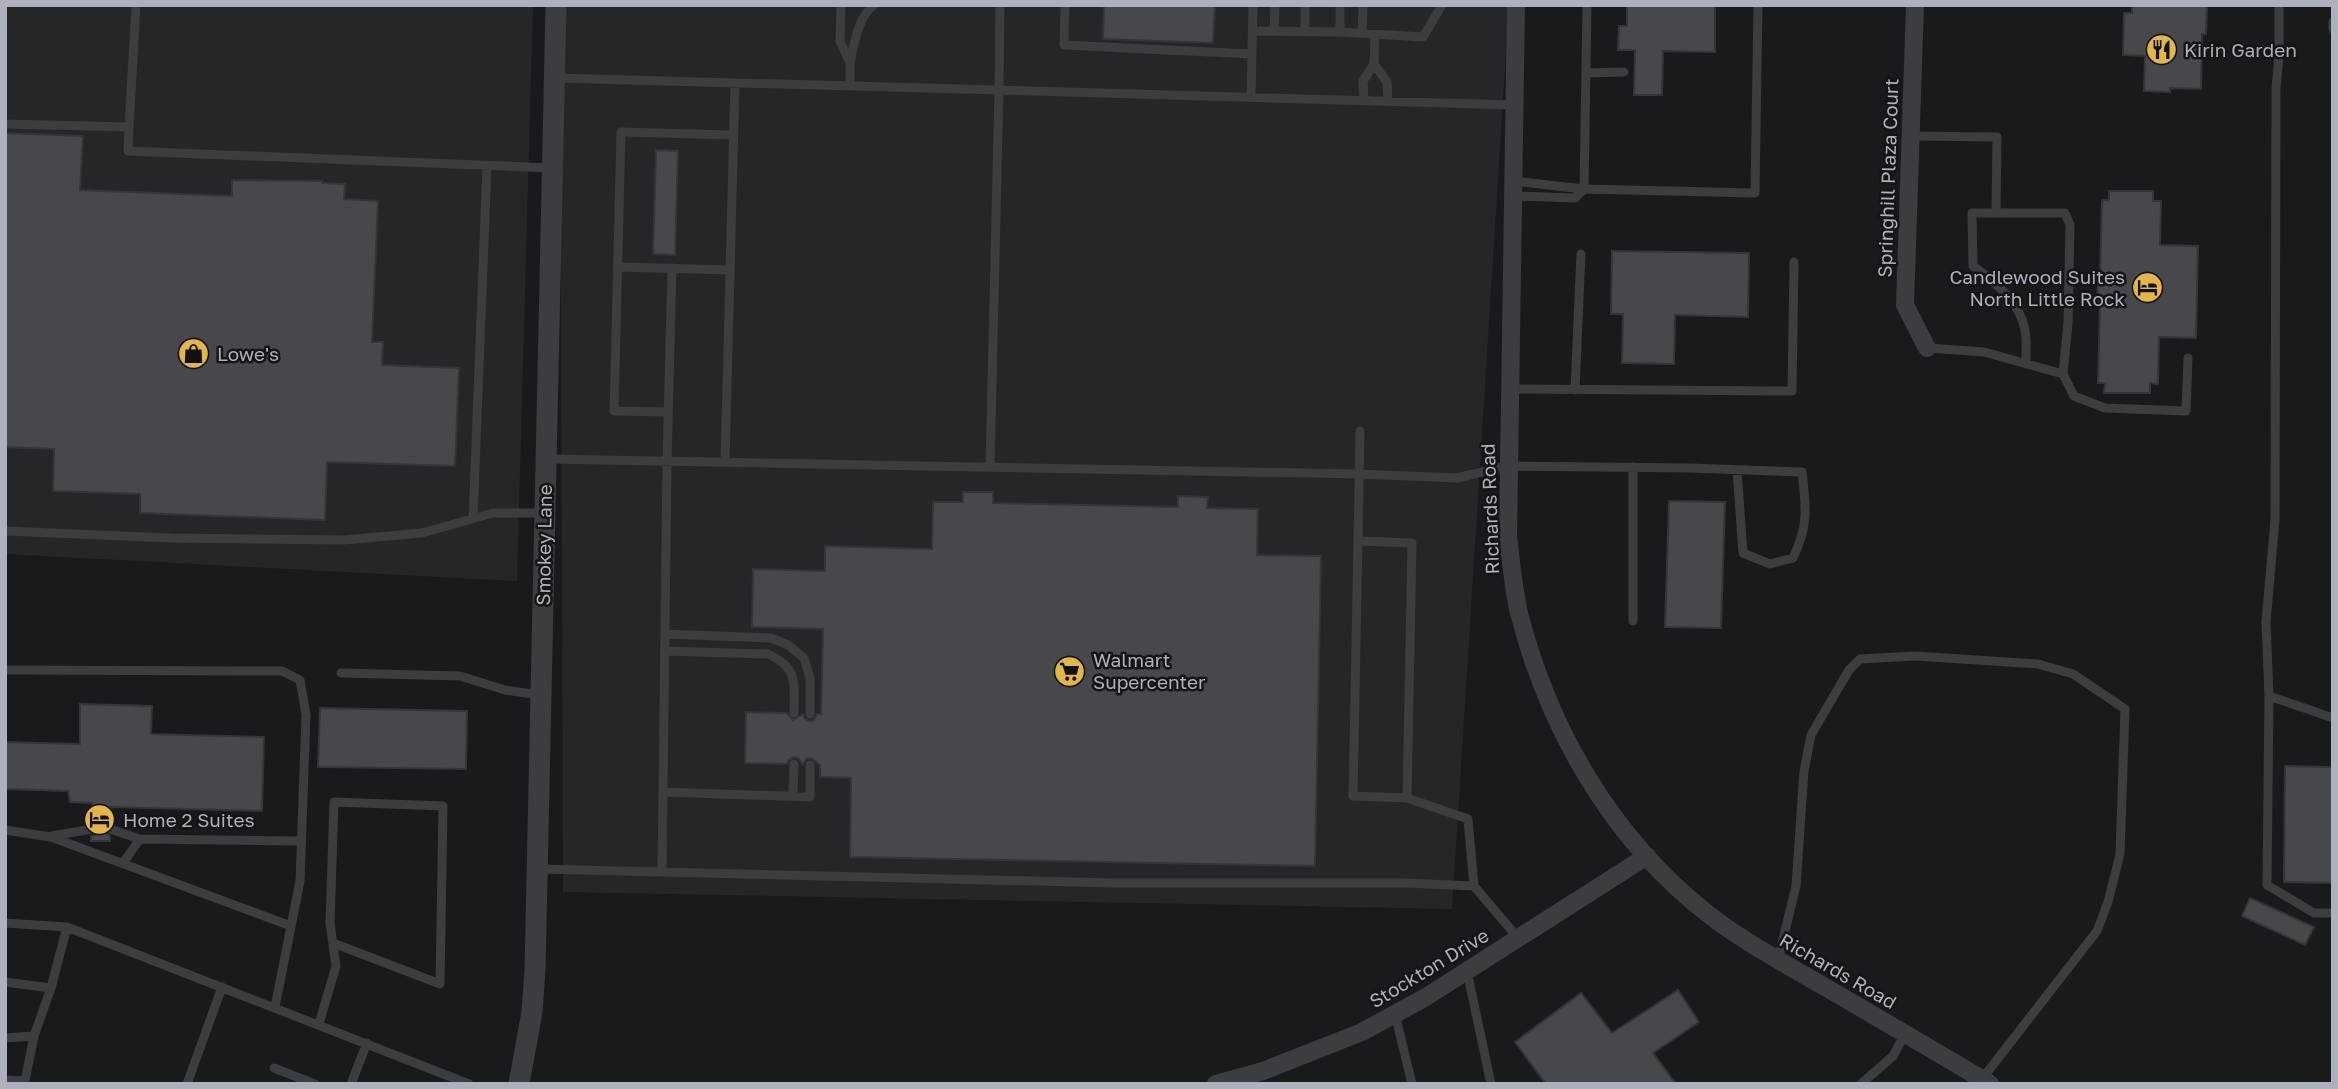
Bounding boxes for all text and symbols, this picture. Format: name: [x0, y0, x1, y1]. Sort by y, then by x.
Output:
restaurant icon: Kirin Garden: [2144, 33, 2178, 67]
place label: Kirin Garden: [2184, 38, 2297, 61]
street label: Springhill Plaza Court: [1873, 78, 1902, 278]
place label: Candlewood Suites North Little Rock: [1949, 265, 2125, 310]
hotel icon: Candlewood Suites North Little Rock: [2131, 271, 2165, 305]
shop icon: Lowe's: [177, 337, 211, 371]
place label: Lowe's: [217, 342, 279, 365]
street label: Richards Road: [1476, 443, 1503, 575]
street label: Smokey Lane: [531, 484, 556, 606]
place label: Walmart Supercenter: [1093, 648, 1206, 693]
supermarket icon: Walmart Supercenter: [1053, 654, 1087, 688]
hotel icon: Home 2 Suites: [83, 803, 117, 837]
place label: Home 2 Suites: [123, 808, 255, 831]
street label: Stockton Drive: [1365, 923, 1492, 1012]
street label: Richards Road: [1776, 928, 1901, 1013]

